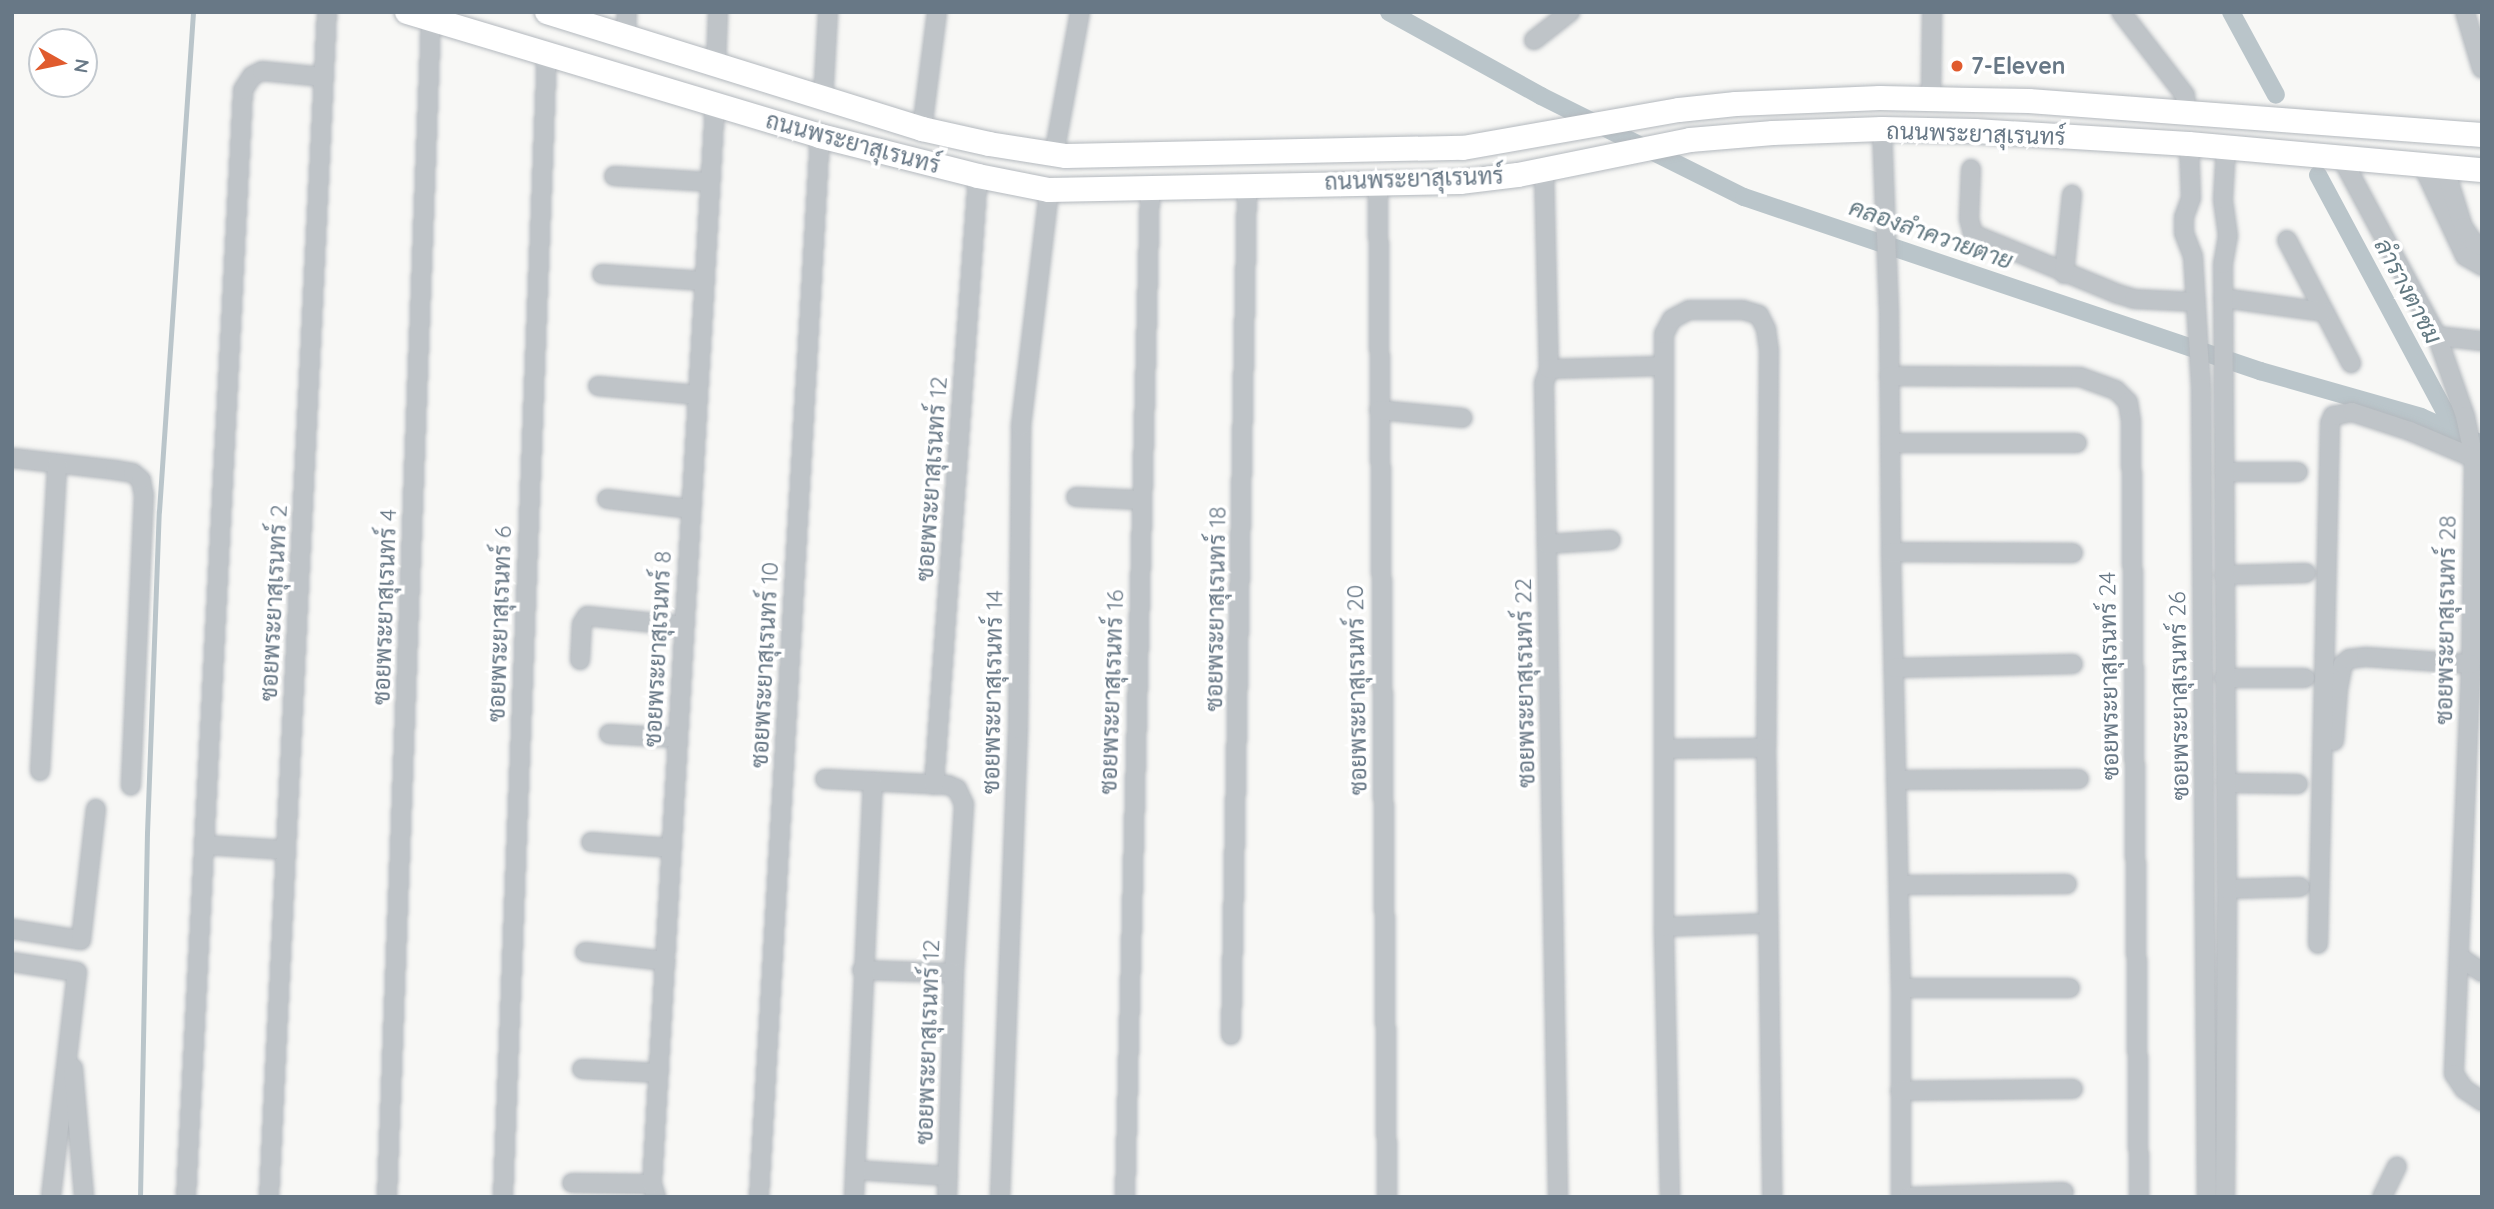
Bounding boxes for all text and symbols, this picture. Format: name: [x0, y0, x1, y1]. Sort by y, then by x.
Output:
north arrow: [28, 28, 98, 98]
place label: 7-Eleven: [1971, 52, 2065, 80]
text: N: [69, 57, 95, 75]
marker: 7-Eleven: [1949, 58, 1965, 74]
street label: ถนนพระยาสุเรนทร์: [763, 106, 943, 180]
street label: ถนนพระยาสุเรนทร์: [1886, 117, 2066, 151]
street label: ถนนพระยาสุเรนทร์: [1324, 162, 1504, 196]
water label: คลองลำควายตาย: [1845, 193, 2017, 275]
water label: ลำรางตาชม: [2368, 233, 2448, 349]
street label: ซอยพระยาสุเรนทร์ 12: [911, 376, 953, 582]
street label: ซอยพระยาสุเรนทร์ 2: [255, 504, 293, 702]
street label: ซอยพระยาสุเรนทร์ 18: [1200, 506, 1232, 712]
street label: ซอยพระยาสุเรนทร์ 4: [368, 509, 402, 705]
street label: ซอยพระยาสุเรนทร์ 28: [2430, 515, 2462, 725]
street label: ซอยพระยาสุเรนทร์ 6: [483, 525, 517, 723]
street label: ซอยพระยาสุเรนทร์ 8: [639, 550, 677, 748]
street label: ซอยพระยาสุเรนทร์ 10: [746, 561, 784, 769]
street label: ซอยพระยาสุเรนทร์ 24: [2093, 572, 2125, 780]
street label: ซอยพระยาสุเรนทร์ 22: [1509, 578, 1541, 788]
street label: ซอยพระยาสุเรนทร์ 20: [1341, 585, 1373, 795]
street label: ซอยพระยาสุเรนทร์ 16: [1095, 589, 1129, 795]
street label: ซอยพระยาสุเรนทร์ 14: [977, 590, 1009, 794]
street label: ซอยพระยาสุเรนทร์ 26: [2163, 591, 2195, 801]
street label: ซอยพระยาสุเรนทร์ 12: [911, 939, 945, 1145]

